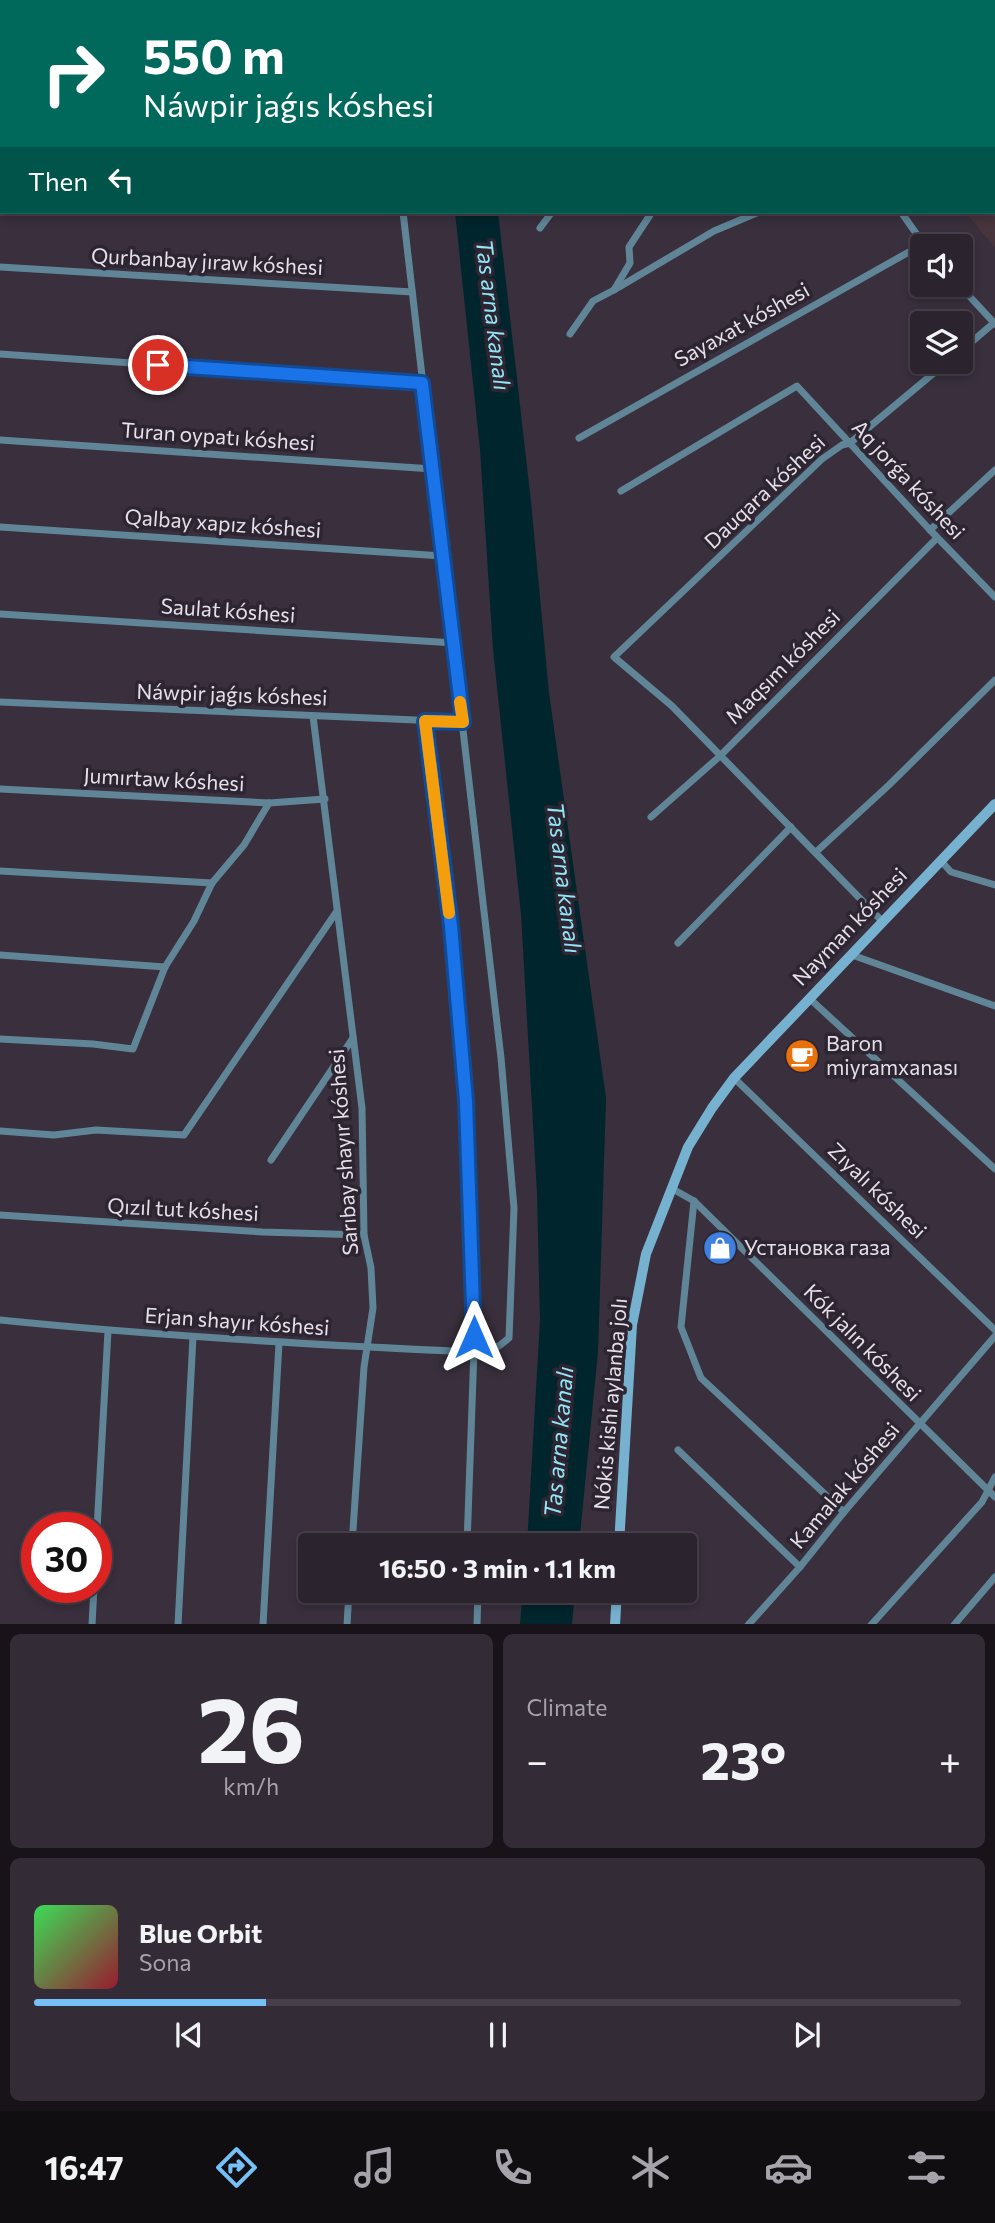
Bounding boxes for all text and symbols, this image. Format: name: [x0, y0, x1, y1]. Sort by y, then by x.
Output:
text: 550 m: [143, 24, 285, 84]
icon: right: [28, 28, 119, 119]
text: Náwpir jaǵıs kóshesi: [143, 84, 434, 124]
icon: left: [102, 161, 140, 199]
text: Then: [28, 165, 88, 196]
map controls: [910, 234, 973, 374]
button: sound: [910, 234, 973, 297]
water label: Tas arna kanalı: [471, 238, 517, 392]
street label: Qurbanbay jıraw kóshesi: [91, 242, 324, 279]
street label: Sayaxat kóshesi: [669, 276, 813, 371]
button: layers: [910, 311, 973, 374]
pin: [128, 335, 188, 395]
icon: arrive: [139, 346, 177, 384]
street label: Aq jorǵa kóshesi: [848, 414, 971, 544]
street label: Turan oypatı kóshesi: [120, 416, 316, 455]
street label: Dauqara kóshesi: [699, 429, 829, 553]
street label: Qalbay xapız kóshesi: [124, 503, 322, 542]
street label: Saulat kóshesi: [160, 592, 296, 627]
street label: Maqsım kóshesi: [720, 604, 844, 728]
street label: Náwpir jaǵıs kóshesi: [136, 678, 328, 709]
street label: Jumırtaw kóshesi: [83, 762, 245, 795]
water label: Tas arna kanalı: [542, 801, 588, 955]
street label: Nayman kóshesi: [787, 862, 911, 990]
place label: Baron miyramxanası: [826, 1030, 958, 1079]
cafe icon: Baron miyramxanası: [783, 1037, 821, 1075]
street label: Sarıbay shayır kóshesi: [323, 1048, 362, 1256]
street label: Zıyalı kóshesi: [824, 1137, 932, 1243]
street label: Qızıl tut kóshesi: [107, 1192, 259, 1225]
shop icon: Установка газа: [701, 1229, 739, 1267]
place label: Установка газа: [744, 1234, 890, 1259]
street label: Kók jalın kóshesi: [799, 1278, 927, 1406]
street label: Nókis kishi aylanba jolı: [588, 1297, 631, 1511]
position arrow: [437, 1300, 511, 1374]
street label: Erjan shayır kóshesi: [144, 1302, 330, 1339]
water label: Tas arna kanalı: [537, 1365, 579, 1519]
street label: Kamalak kóshesi: [784, 1417, 904, 1553]
speed limit sign: 30: [21, 1512, 112, 1603]
text: 16:50 · 3 min · 1.1 km: [379, 1552, 616, 1583]
text: 26: [198, 1670, 305, 1782]
text: Climate: [527, 1693, 608, 1721]
text: 23°: [700, 1727, 786, 1791]
text: −: [527, 1736, 548, 1783]
text: +: [939, 1736, 961, 1783]
text: km/h: [223, 1772, 279, 1800]
text: Blue Orbit: [139, 1917, 262, 1948]
text: Sona: [139, 1948, 191, 1976]
icon: previous: [170, 2016, 208, 2054]
icon: pause: [479, 2016, 517, 2054]
icon: next: [788, 2016, 826, 2054]
icon: directions: [212, 2143, 261, 2192]
icon: music: [350, 2143, 399, 2192]
icon: phone: [488, 2143, 537, 2192]
icon: climate: [626, 2143, 675, 2192]
icon: car: [764, 2143, 813, 2192]
icon: filters: [902, 2143, 951, 2192]
text: 16:47: [44, 2147, 124, 2187]

